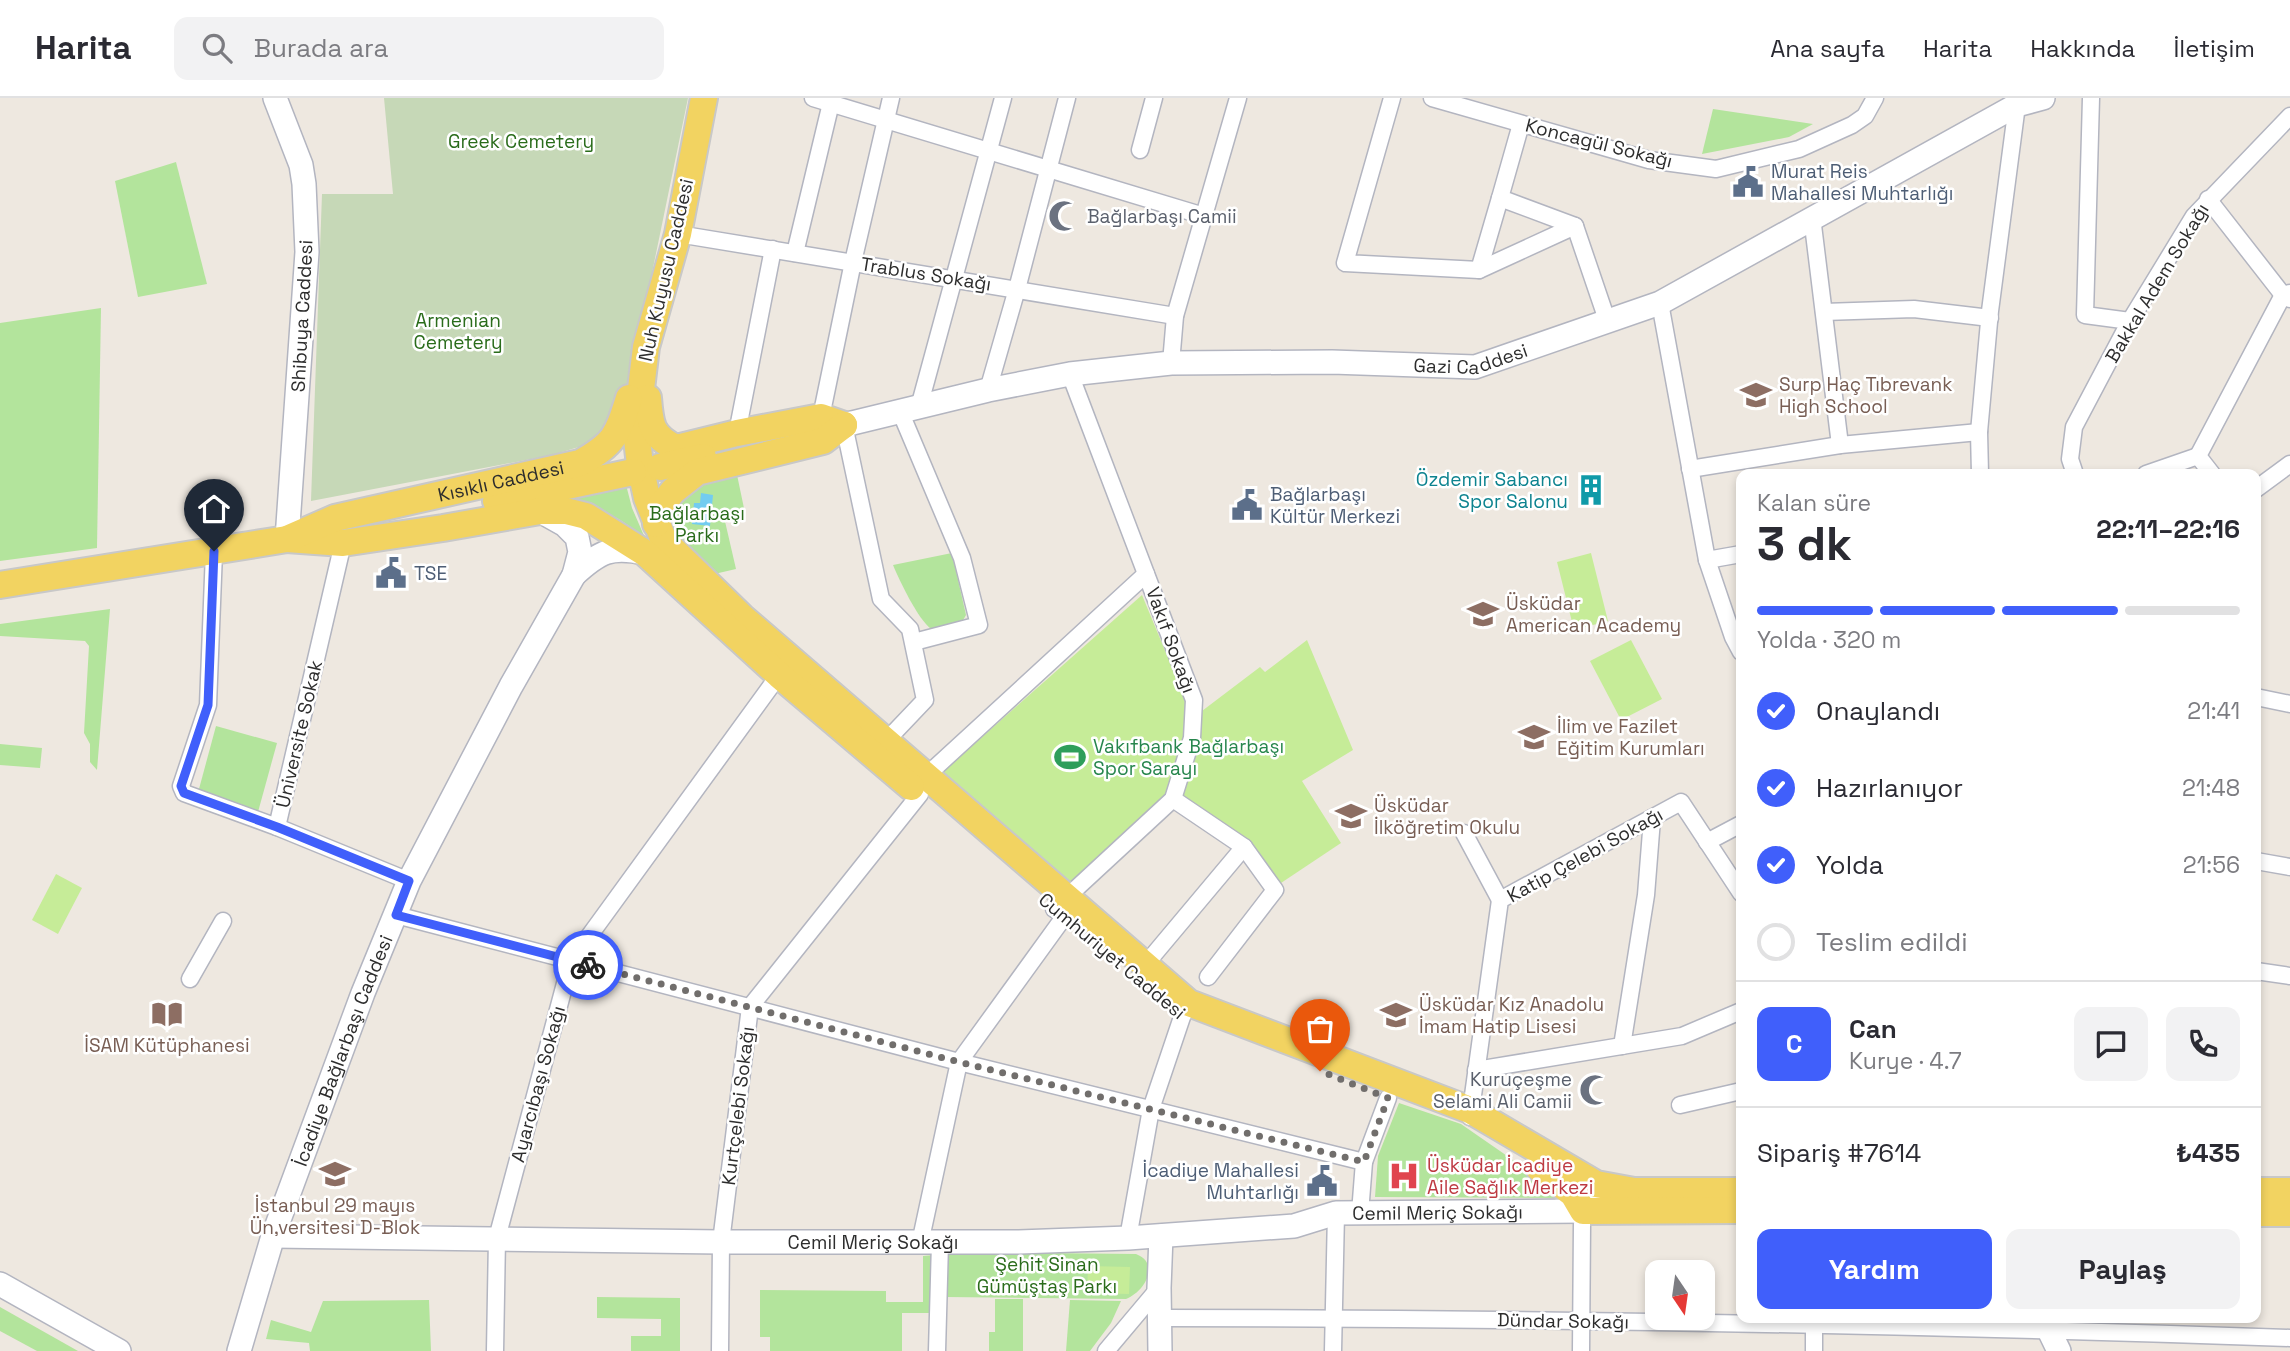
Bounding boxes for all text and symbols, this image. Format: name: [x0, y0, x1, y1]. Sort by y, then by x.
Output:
search box: [174, 17, 664, 80]
text: Harita: [35, 27, 132, 69]
icon: search: [198, 29, 236, 67]
text: Burada ara: [254, 31, 388, 65]
text: Ana sayfa: [1770, 33, 1885, 64]
text: Harita: [1923, 33, 1992, 64]
text: Hakkında: [2030, 33, 2135, 64]
text: İletişim: [2173, 33, 2255, 64]
street label: Koncagül Sokağı: [1523, 113, 1675, 173]
park label: Greek Cemetery: [448, 129, 594, 154]
place label: Murat Reis Mahallesi Muhtarlığı: [1771, 159, 1953, 206]
public building icon: Murat Reis Mahallesi Muhtarlığı: [1731, 165, 1765, 199]
street label: Nuh Kuyusu Caddesi: [633, 176, 699, 364]
mosque icon: Bağlarbaşı Camii: [1047, 199, 1081, 233]
street label: Bakkal Adem Sokağı: [2100, 199, 2214, 367]
place label: Bağlarbaşı Camii: [1087, 204, 1237, 229]
street label: Shibuya Caddesi: [286, 239, 318, 393]
street label: Trablus Sokağı: [859, 251, 993, 297]
park label: Armenian Cemetery: [413, 308, 503, 355]
street label: Gazi Caddesi: [1413, 337, 1531, 380]
place label: Surp Haç Tıbrevank High School: [1779, 372, 1953, 419]
school or university icon: Surp Haç Tıbrevank High School: [1739, 378, 1773, 412]
street label: Kısıklı Caddesi: [435, 454, 566, 507]
place label: Özdemir Sabancı Spor Salonu: [1416, 467, 1568, 514]
building icon: Özdemir Sabancı Spor Salonu: [1574, 473, 1608, 507]
pin: [184, 479, 244, 551]
place label: Bağlarbaşı Kültür Merkezi: [1270, 482, 1400, 529]
public building icon: Bağlarbaşı Kültür Merkezi: [1230, 488, 1264, 522]
text: Kalan süre: [1757, 488, 1871, 518]
icon: home: [195, 490, 233, 528]
park label: Bağlarbaşı Parkı: [649, 501, 745, 548]
text: 22:11–22:16: [2096, 512, 2240, 546]
text: 3 dk: [1757, 515, 1852, 573]
public building icon: TSE: [374, 556, 408, 590]
place label: TSE: [414, 561, 447, 586]
street label: Vakıf Sokağı: [1140, 584, 1202, 696]
place label: Üsküdar American Academy: [1506, 591, 1681, 638]
school or university icon: Üsküdar American Academy: [1466, 597, 1500, 631]
text: Yolda · 320 m: [1757, 625, 1901, 655]
street label: Üniversite Sokak: [270, 658, 328, 810]
icon: check: [1757, 692, 1795, 730]
text: Onaylandı: [1816, 694, 1940, 728]
text: 21:41: [2187, 696, 2240, 726]
place label: İlim ve Fazilet Eğitim Kurumları: [1557, 714, 1705, 761]
school or university icon: İlim ve Fazilet Eğitim Kurumları: [1517, 720, 1551, 754]
place label: Vakıfbank Bağlarbaşı Spor Sarayı: [1093, 734, 1284, 781]
sports icon: Vakıfbank Bağlarbaşı Spor Sarayı: [1053, 740, 1087, 774]
icon: check: [1757, 769, 1795, 807]
text: Hazırlanıyor: [1816, 771, 1963, 805]
text: 21:48: [2182, 773, 2240, 803]
place label: Üsküdar İlköğretim Okulu: [1374, 793, 1520, 840]
school or university icon: Üsküdar İlköğretim Okulu: [1334, 799, 1368, 833]
street label: Katip Çelebi Sokağı: [1503, 802, 1667, 908]
icon: check: [1757, 846, 1795, 884]
text: Yolda: [1816, 848, 1884, 882]
text: 21:56: [2183, 850, 2240, 880]
street label: Cumhuriyet Caddesi: [1033, 887, 1191, 1025]
text: Teslim edildi: [1816, 925, 1968, 959]
courier: [553, 930, 623, 1000]
street label: İcadiye Bağlarbaşı Caddesi: [287, 931, 398, 1170]
icon: bike: [569, 946, 607, 984]
place label: Üsküdar Kız Anadolu İmam Hatip Lisesi: [1419, 992, 1604, 1039]
library icon: İSAM Kütüphanesi: [150, 997, 184, 1031]
school or university icon: Üsküdar Kız Anadolu İmam Hatip Lisesi: [1379, 998, 1413, 1032]
pin: [1290, 999, 1350, 1071]
street label: Ayarcıbaşı Sokağı: [505, 1003, 571, 1165]
button: chat: [2074, 1007, 2148, 1081]
button: phone: [2166, 1007, 2240, 1081]
icon: bag: [1301, 1010, 1339, 1048]
text: Can: [1849, 1012, 1897, 1046]
street label: Kurtçelebi Sokağı: [716, 1025, 760, 1187]
text: C: [1786, 1027, 1802, 1061]
place label: İSAM Kütüphanesi: [84, 1033, 250, 1058]
text: Kurye · 4.7: [1849, 1046, 1962, 1076]
place label: Kuruçeşme Selami Ali Camii: [1433, 1067, 1572, 1114]
mosque icon: Kuruçeşme Selami Ali Camii: [1578, 1073, 1612, 1107]
text: Sipariş #7614: [1757, 1136, 1921, 1170]
text: ₺435: [2176, 1136, 2240, 1170]
place label: Üsküdar İcadiye Aile Sağlık Merkezi: [1427, 1153, 1593, 1200]
school or university icon: İstanbul 29 mayıs Ün,versitesi D-Blok: [318, 1157, 352, 1191]
place label: İcadiye Mahallesi Muhtarlığı: [1143, 1158, 1299, 1205]
hospital icon: Üsküdar İcadiye Aile Sağlık Merkezi: [1387, 1159, 1421, 1193]
public building icon: İcadiye Mahallesi Muhtarlığı: [1305, 1164, 1339, 1198]
place label: İstanbul 29 mayıs Ün,versitesi D-Blok: [250, 1193, 420, 1240]
street label: Cemil Meriç Sokağı: [1352, 1199, 1523, 1225]
button: Yardım: [1757, 1229, 1992, 1309]
button: Paylaş: [2006, 1229, 2240, 1309]
street label: Cemil Meriç Sokağı: [788, 1230, 958, 1255]
park label: Şehit Sinan Gümüştaş Parkı: [977, 1252, 1117, 1299]
north arrow: [1645, 1260, 1715, 1330]
map controls: [1645, 1260, 1715, 1330]
street label: Dündar Sokağı: [1497, 1307, 1629, 1335]

